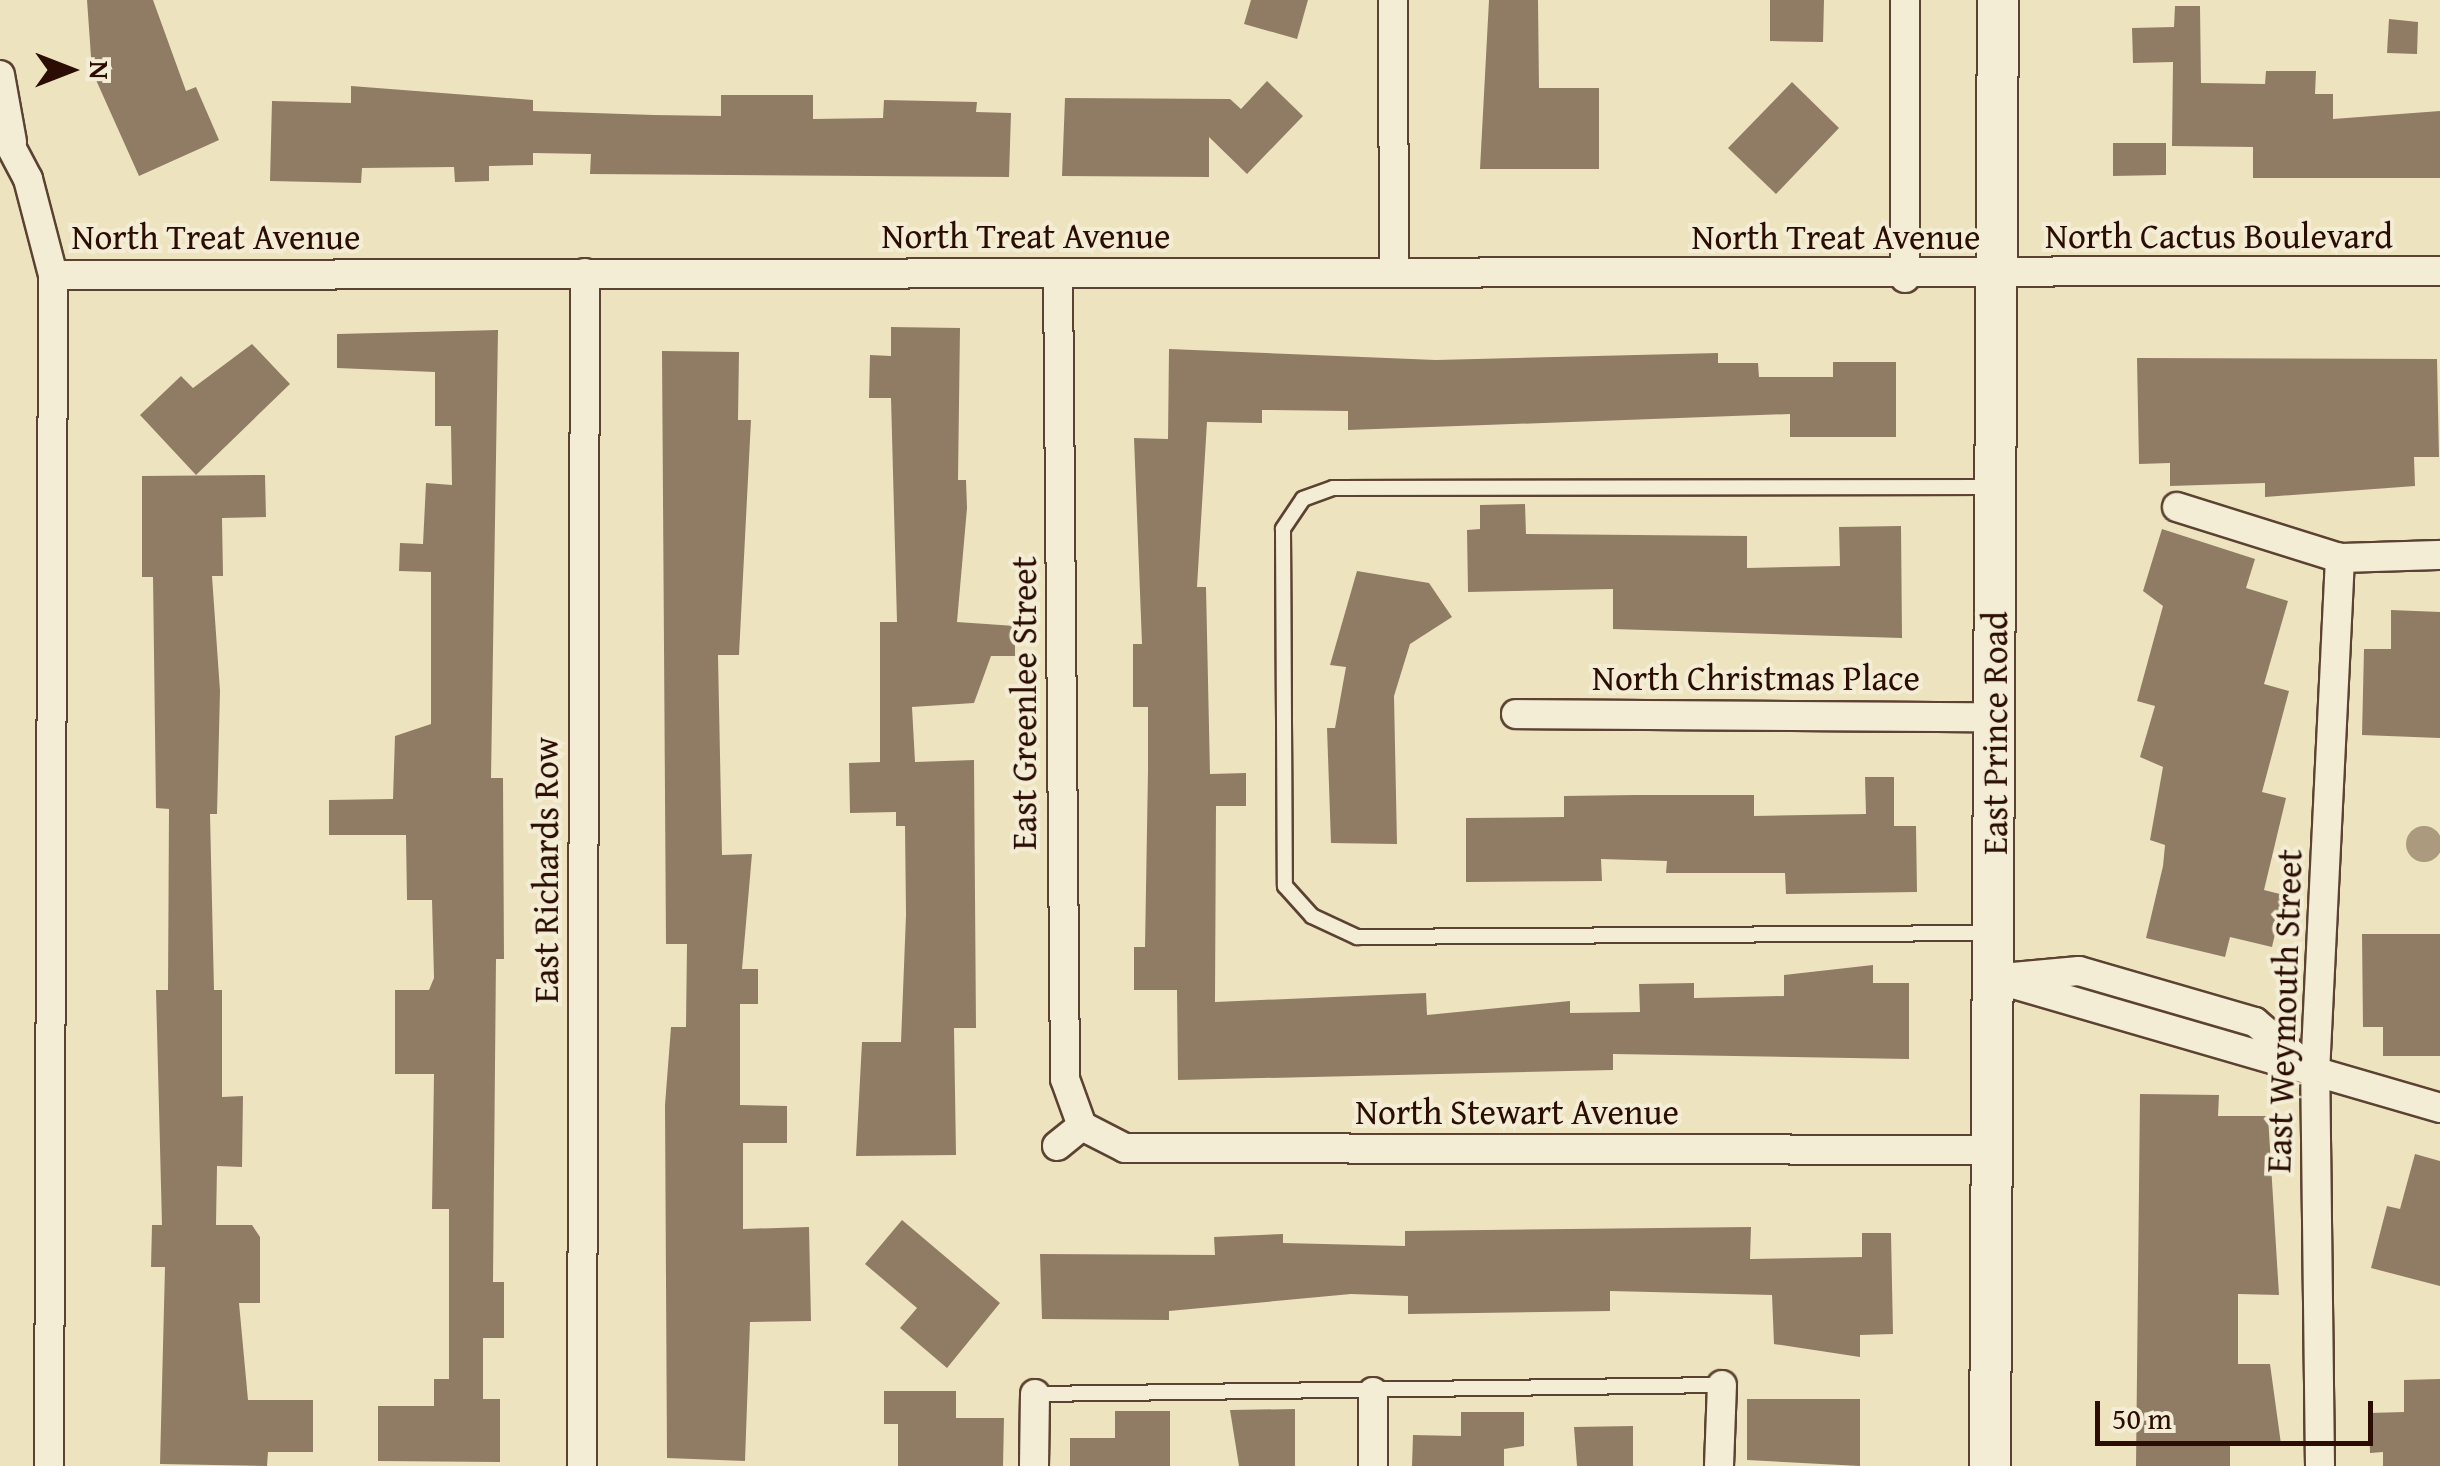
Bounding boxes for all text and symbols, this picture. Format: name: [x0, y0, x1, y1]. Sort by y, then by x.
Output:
north arrow: [20, 20, 120, 120]
text: N: [80, 61, 121, 79]
street label: North Treat Avenue: [882, 215, 1170, 257]
street label: North Cactus Boulevard: [2045, 215, 2393, 257]
street label: North Treat Avenue: [72, 216, 360, 258]
street label: North Treat Avenue: [1692, 216, 1980, 258]
street label: East Greenlee Street: [1003, 556, 1045, 850]
street label: East Prince Road: [1974, 611, 2016, 855]
street label: North Christmas Place: [1592, 657, 1920, 699]
street label: East Richards Row: [525, 737, 567, 1003]
street label: East Weymouth Street: [2257, 848, 2311, 1174]
street label: North Stewart Avenue: [1355, 1091, 1679, 1133]
scale bar: [2100, 1381, 2378, 1443]
text: 50 m: [2112, 1396, 2172, 1440]

